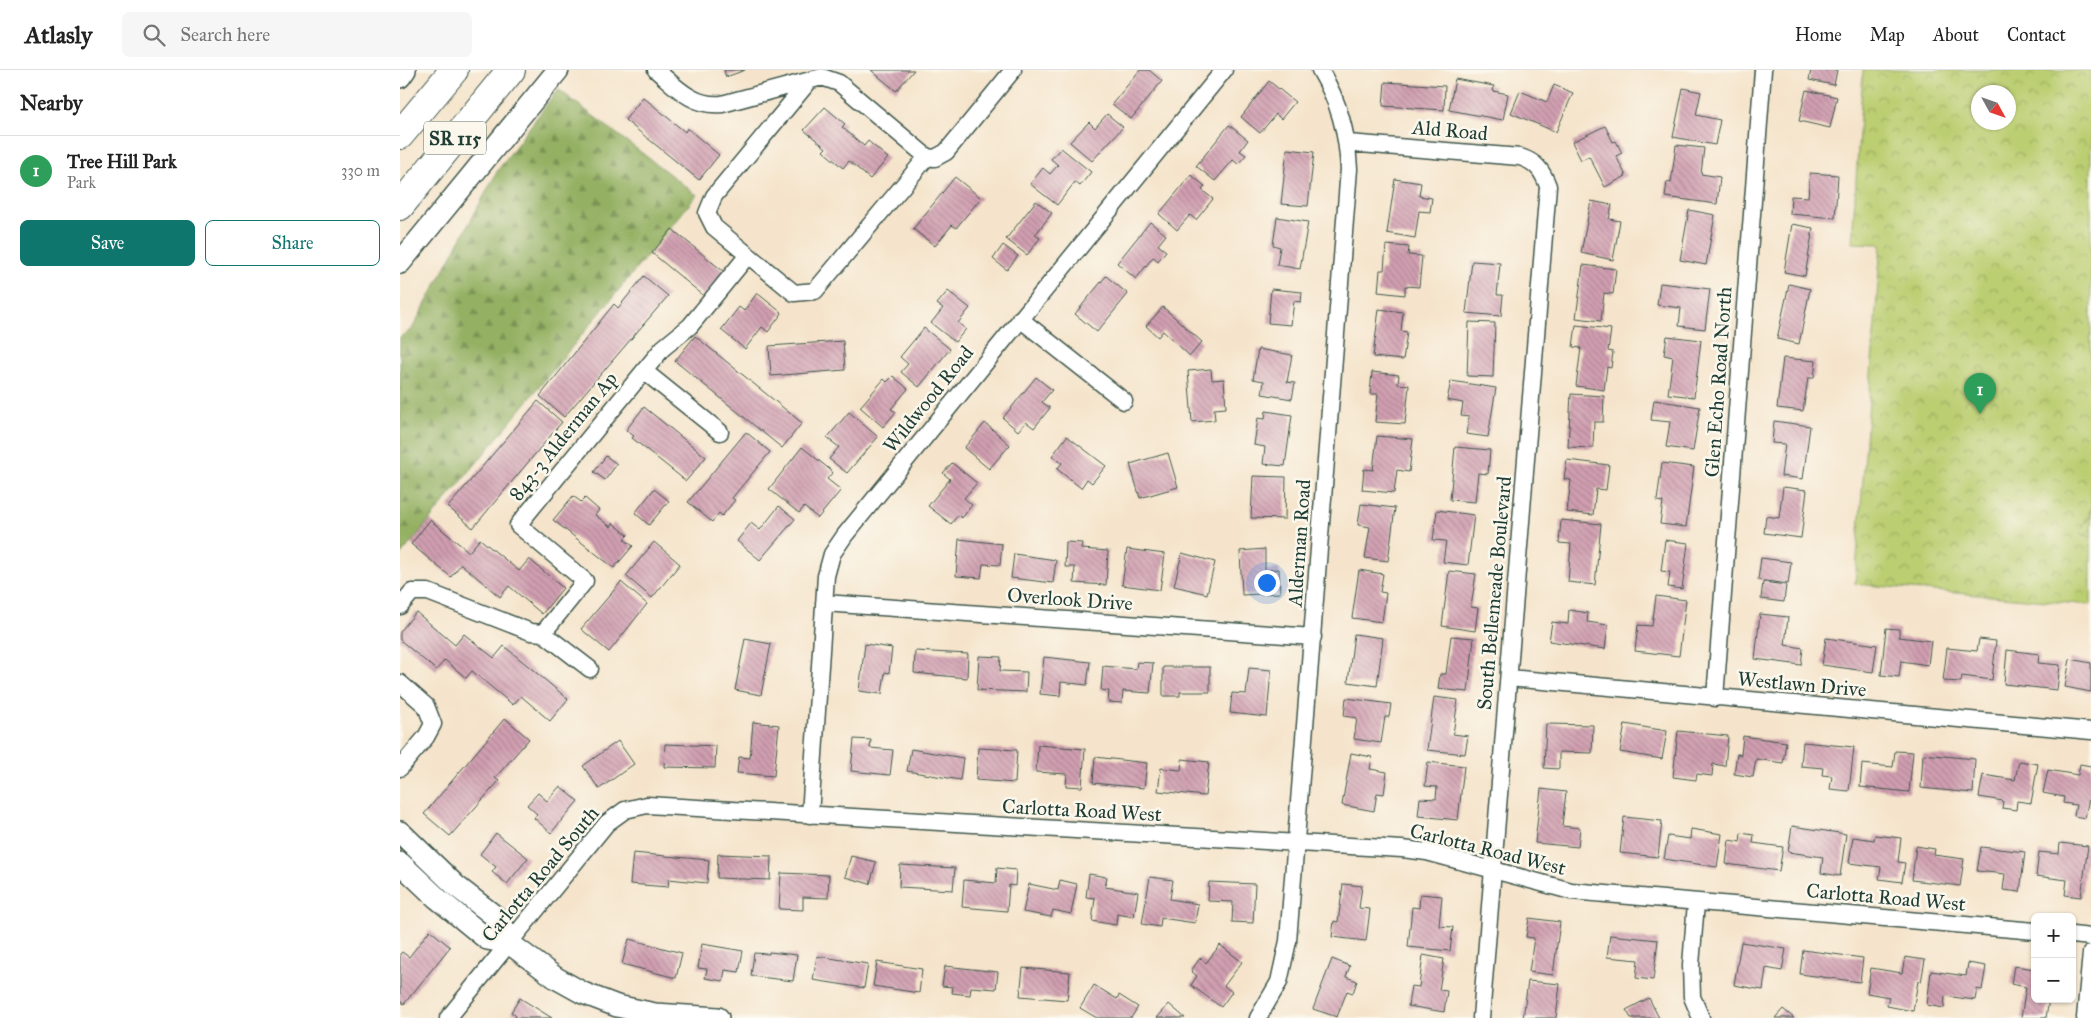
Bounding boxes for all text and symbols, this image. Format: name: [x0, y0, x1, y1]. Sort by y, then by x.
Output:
search box: [122, 12, 472, 57]
text: Atlasly: [25, 20, 92, 50]
icon: search: [140, 21, 168, 49]
text: Search here: [180, 23, 270, 46]
text: Home: [1795, 24, 1842, 46]
text: Map: [1870, 24, 1905, 46]
text: About: [1933, 24, 1979, 46]
text: Contact: [2007, 24, 2066, 46]
north arrow: [1971, 85, 2016, 130]
text: Nearby: [20, 90, 83, 116]
street label: Ald Road: [1410, 115, 1489, 145]
road number: SR 115: [424, 122, 486, 154]
text: Tree Hill Park: [67, 150, 177, 173]
text: 1: [33, 161, 39, 180]
text: 330 m: [341, 161, 380, 180]
text: Park: [67, 173, 96, 192]
button: Save: [20, 220, 195, 266]
button: Share: [205, 220, 380, 266]
street label: Glen Echo Road North: [1699, 286, 1737, 478]
street label: Wildwood Road: [878, 341, 978, 457]
street label: 843-3 Alderman Ap: [504, 367, 622, 505]
pin: 1: [1964, 373, 1996, 414]
street label: South Bellemeade Boulevard: [1472, 475, 1516, 711]
street label: Alderman Road: [1283, 478, 1315, 609]
your location: [1254, 570, 1280, 596]
street label: Overlook Drive: [1006, 583, 1134, 615]
street label: Westlawn Drive: [1737, 666, 1867, 702]
street label: Carlotta Road West: [1002, 794, 1162, 826]
street label: Carlotta Road South: [476, 801, 604, 947]
street label: Carlotta Road West: [1408, 818, 1568, 880]
street label: Carlotta Road West: [1805, 878, 1967, 916]
map controls: [2031, 913, 2076, 1003]
button: +: [2031, 913, 2076, 958]
button: −: [2031, 958, 2076, 1003]

